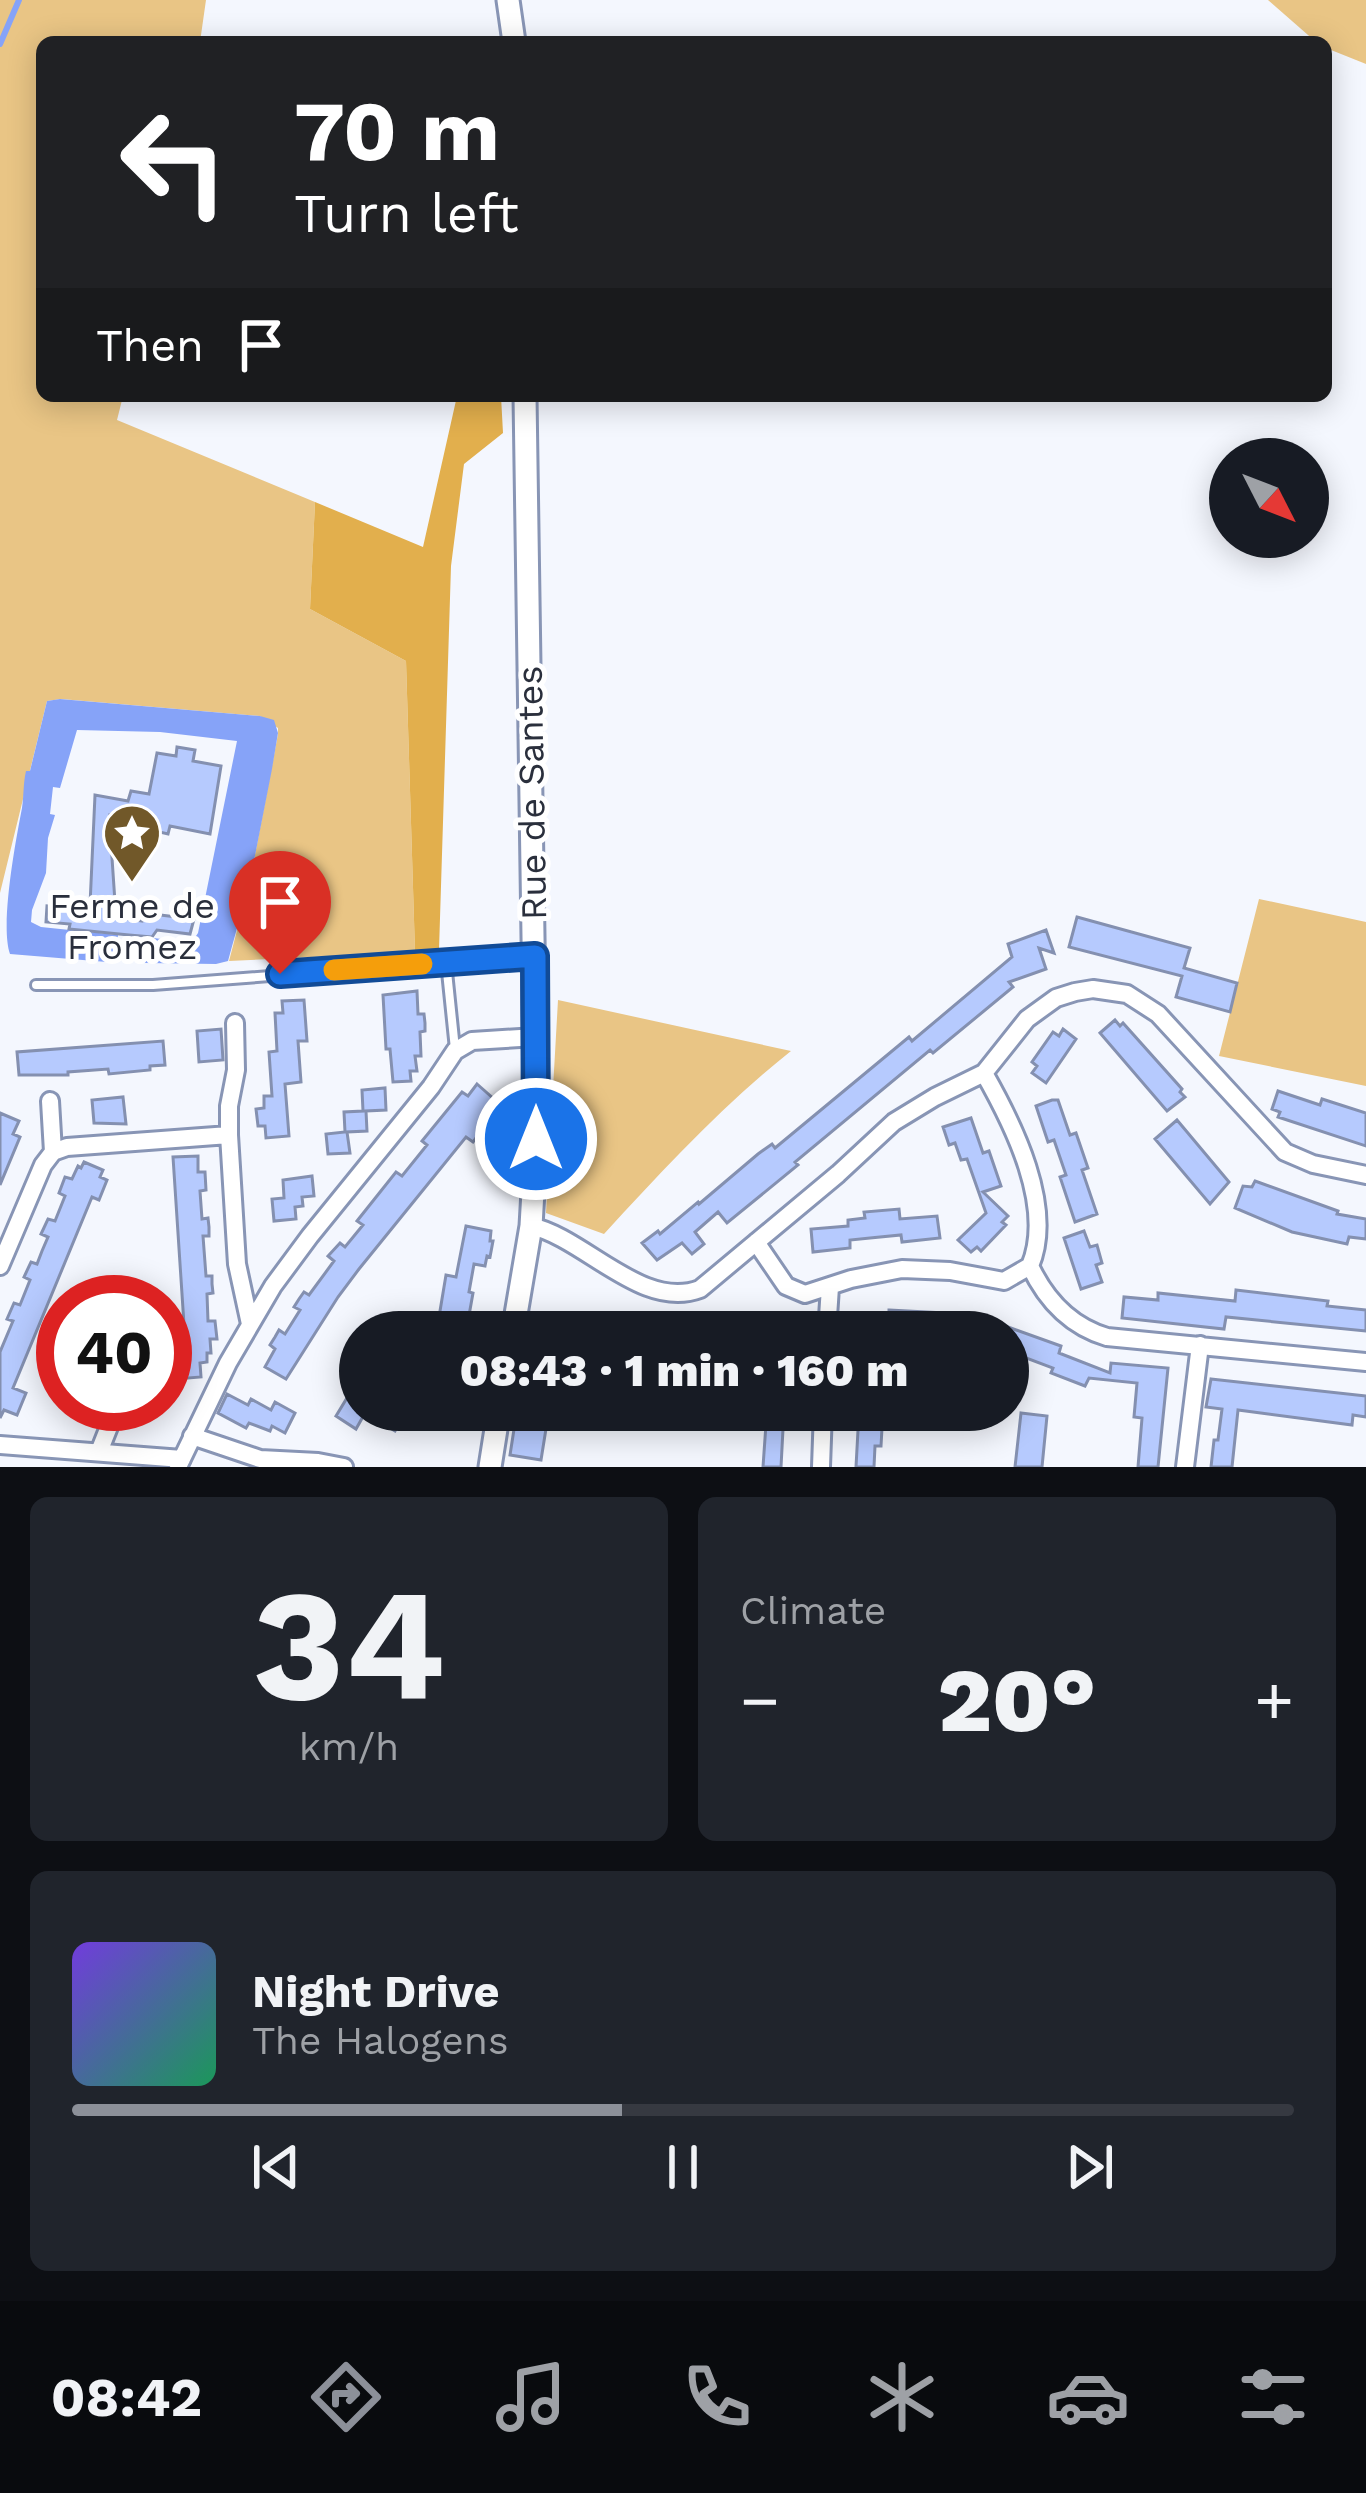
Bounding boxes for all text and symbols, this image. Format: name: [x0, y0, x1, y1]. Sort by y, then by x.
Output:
text: 70 m: [294, 82, 500, 180]
icon: left: [96, 84, 252, 240]
text: Turn left: [294, 182, 519, 245]
icon: arrive: [228, 312, 294, 378]
text: Then: [96, 319, 204, 372]
north arrow: [1209, 438, 1329, 558]
map controls: [1209, 438, 1329, 558]
street label: Rue de Santes: [509, 665, 555, 921]
place icon: Ferme de Fromez: [101, 802, 163, 884]
pin: [229, 851, 331, 974]
icon: arrive: [247, 869, 313, 935]
place label: Ferme de Fromez: [49, 885, 215, 968]
position arrow: [473, 1076, 599, 1202]
speed limit sign: 40: [36, 1275, 192, 1431]
text: 08:43 · 1 min · 160 m: [460, 1344, 908, 1397]
text: 34: [252, 1554, 446, 1737]
text: Climate: [740, 1588, 886, 1633]
text: 20°: [938, 1647, 1096, 1753]
text: −: [740, 1662, 780, 1739]
text: +: [1254, 1662, 1294, 1739]
text: km/h: [299, 1724, 399, 1769]
text: Night Drive: [252, 1965, 500, 2018]
text: The Halogens: [252, 2018, 508, 2063]
icon: previous: [243, 2134, 309, 2200]
icon: pause: [650, 2134, 716, 2200]
icon: next: [1057, 2134, 1123, 2200]
icon: directions: [304, 2355, 388, 2439]
icon: music: [489, 2355, 573, 2439]
icon: phone: [675, 2355, 759, 2439]
icon: climate: [860, 2355, 944, 2439]
icon: car: [1046, 2355, 1130, 2439]
icon: filters: [1231, 2355, 1315, 2439]
text: 08:42: [51, 2366, 202, 2429]

